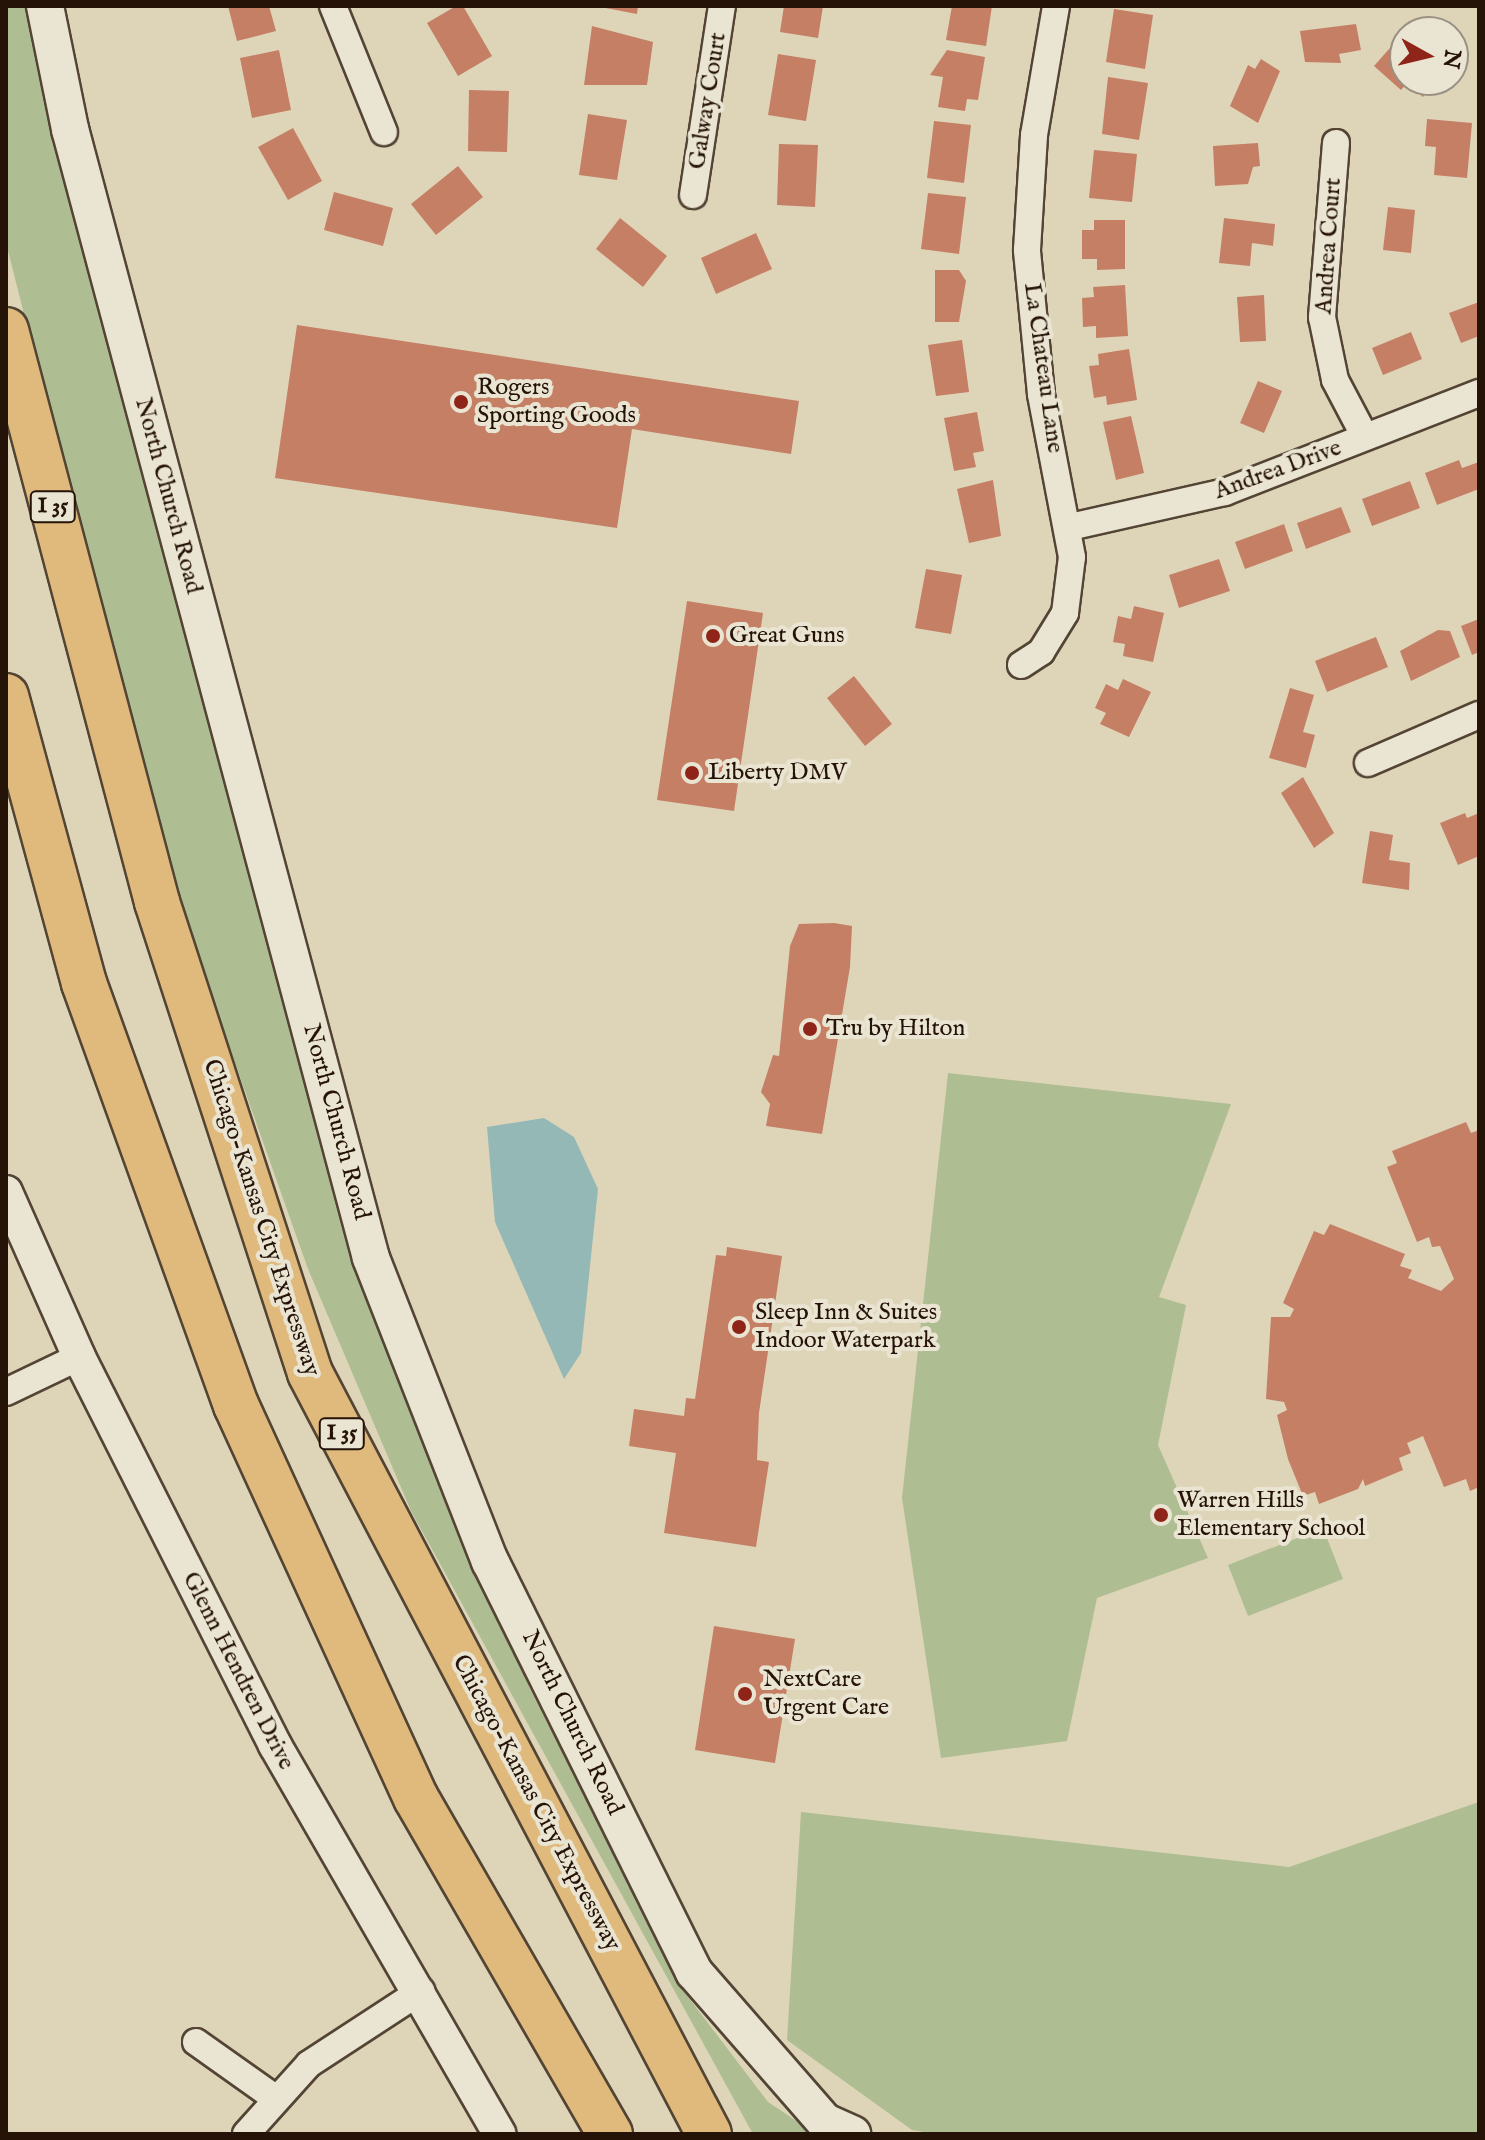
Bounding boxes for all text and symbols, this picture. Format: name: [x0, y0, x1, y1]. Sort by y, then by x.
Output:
north arrow: [1389, 16, 1469, 96]
street label: Galway Court: [683, 31, 733, 171]
text: N: [1436, 48, 1466, 70]
street label: Andrea Court: [1310, 177, 1348, 315]
street label: La Chateau Lane: [1017, 281, 1069, 455]
place label: Rogers Sporting Goods: [477, 374, 636, 430]
marker: Rogers Sporting Goods: [452, 393, 470, 411]
street label: North Church Road: [128, 395, 208, 597]
street label: Andrea Drive: [1211, 434, 1345, 506]
road number: I 35: [29, 489, 77, 525]
place label: Great Guns: [729, 622, 844, 650]
marker: Great Guns: [704, 627, 722, 645]
place label: Liberty DMV: [708, 759, 847, 787]
marker: Liberty DMV: [683, 764, 701, 782]
place label: Tru by Hilton: [826, 1015, 965, 1043]
marker: Tru by Hilton: [801, 1020, 819, 1038]
street label: North Church Road: [296, 1021, 376, 1223]
street label: Chicago-Kansas City Expressway: [196, 1056, 326, 1380]
place label: Sleep Inn & Suites Indoor Waterpark: [755, 1299, 937, 1355]
marker: Sleep Inn & Suites Indoor Waterpark: [730, 1318, 748, 1336]
road number: I 35: [318, 1416, 366, 1452]
place label: Warren Hills Elementary School: [1177, 1487, 1365, 1543]
marker: Warren Hills Elementary School: [1152, 1506, 1170, 1524]
street label: Glenn Hendren Drive: [176, 1567, 300, 1775]
street label: North Church Road: [515, 1626, 629, 1820]
street label: Chicago-Kansas City Expressway: [446, 1650, 626, 1956]
place label: NextCare Urgent Care: [763, 1666, 889, 1722]
marker: NextCare Urgent Care: [734, 1683, 756, 1705]

